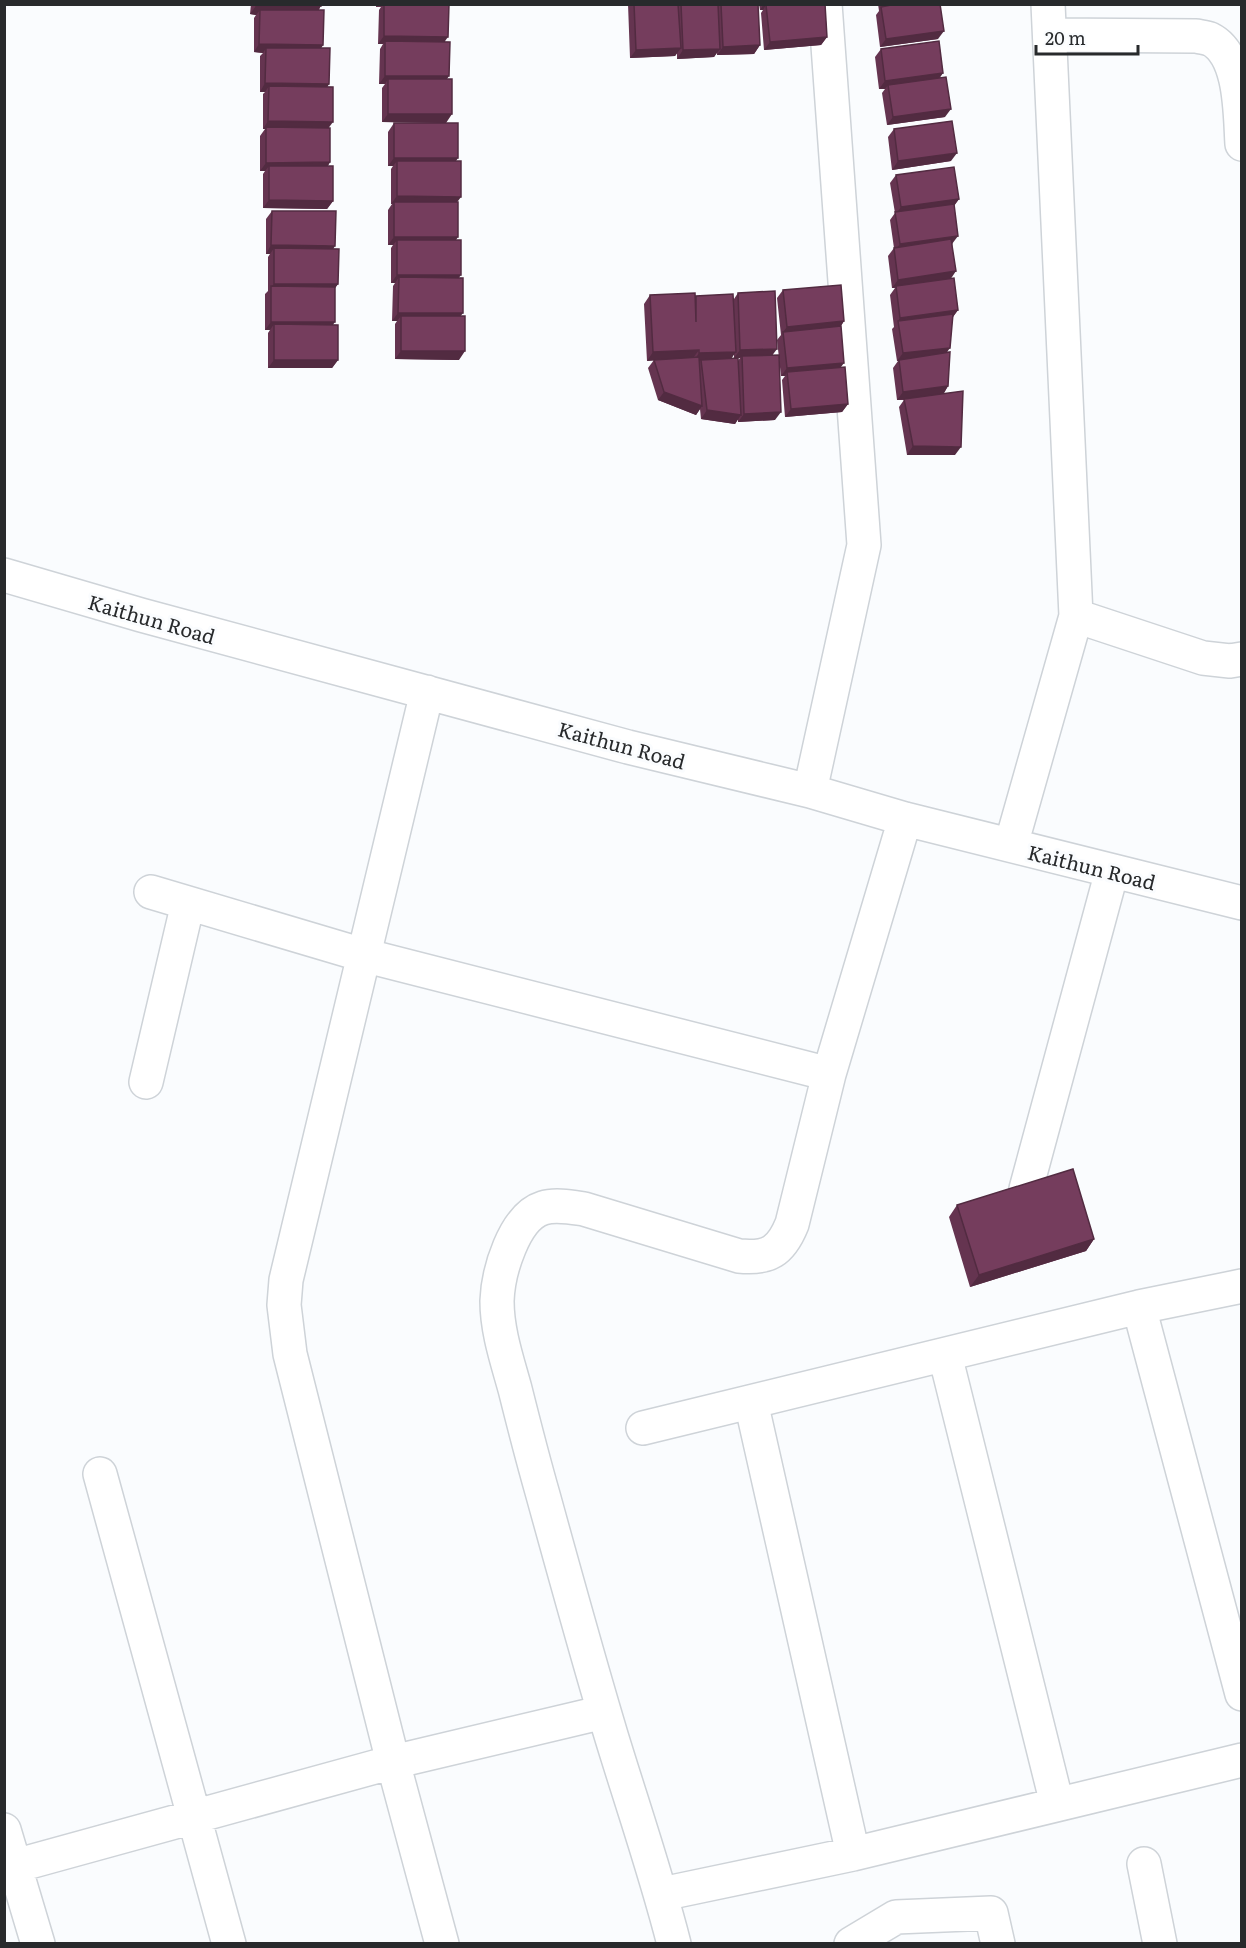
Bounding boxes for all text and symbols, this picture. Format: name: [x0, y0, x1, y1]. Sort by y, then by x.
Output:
scale bar: [1036, 18, 1138, 56]
text: 20 m: [1045, 24, 1086, 51]
street label: Kaithun Road: [85, 586, 219, 650]
street label: Kaithun Road: [555, 713, 689, 775]
street label: Kaithun Road: [1025, 836, 1159, 896]

